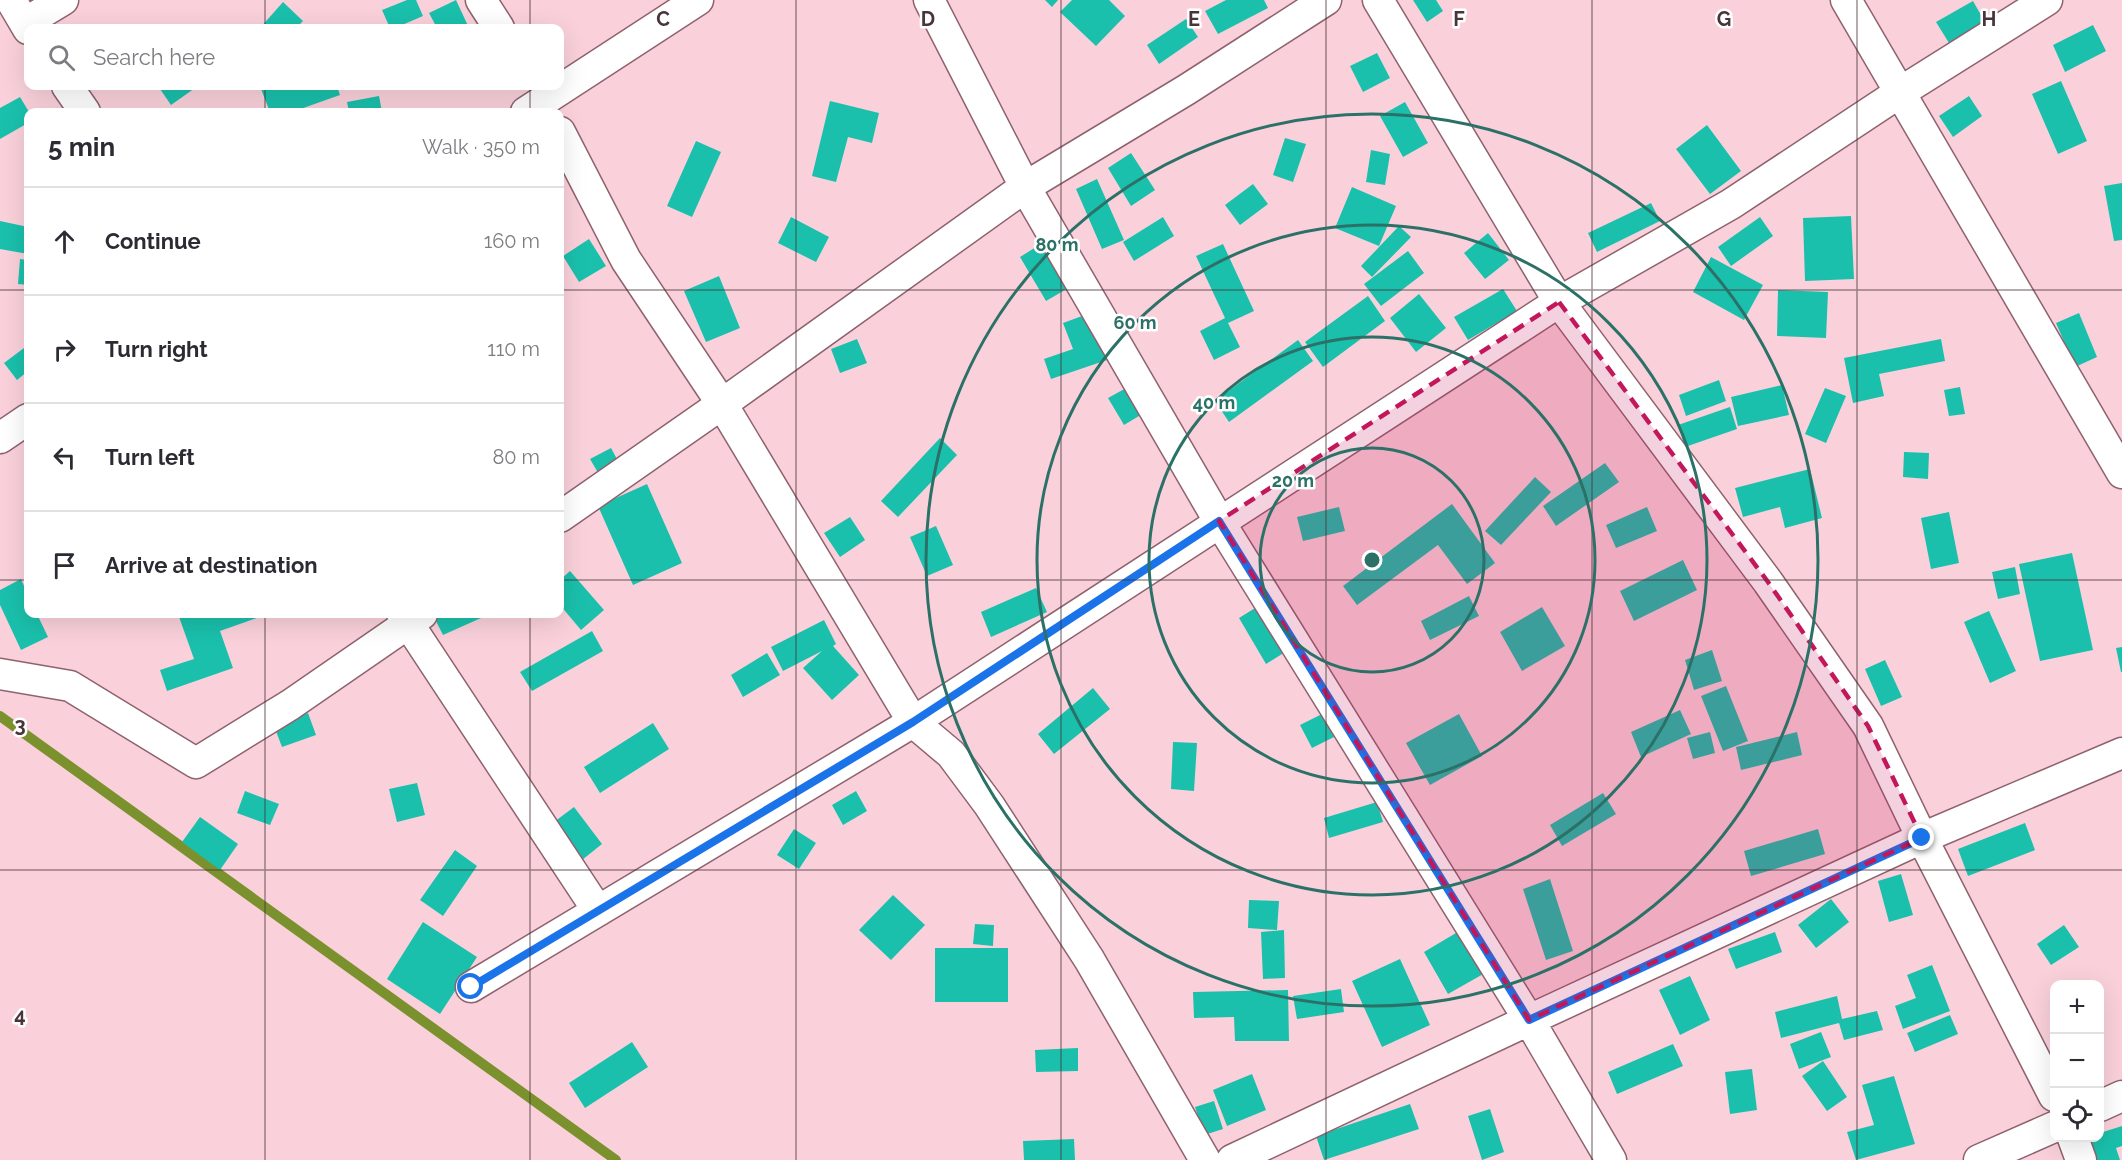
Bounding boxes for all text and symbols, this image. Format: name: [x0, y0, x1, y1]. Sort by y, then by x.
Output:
text: C: [656, 7, 670, 31]
text: D: [921, 7, 935, 31]
text: E: [1188, 7, 1200, 31]
text: F: [1453, 7, 1465, 31]
text: G: [1717, 7, 1731, 31]
text: H: [1982, 7, 1996, 31]
search box: [24, 24, 564, 90]
icon: search: [45, 41, 78, 74]
text: Search here: [93, 44, 215, 70]
text: 5 min: [48, 132, 115, 162]
text: Walk · 350 m: [422, 135, 540, 159]
icon: ahead: [48, 225, 81, 258]
text: Continue: [105, 228, 201, 254]
text: 160 m: [484, 229, 540, 253]
text: 80 m: [1035, 234, 1079, 255]
text: 60 m: [1113, 312, 1157, 333]
icon: right: [48, 333, 81, 366]
text: Turn right: [105, 336, 208, 362]
text: 110 m: [487, 337, 540, 361]
text: 40 m: [1193, 392, 1235, 413]
icon: left: [48, 441, 81, 474]
text: Turn left: [105, 444, 195, 470]
text: 80 m: [492, 445, 540, 469]
text: 20 m: [1272, 470, 1314, 491]
icon: arrive: [48, 549, 81, 582]
centre of rings: [1362, 550, 1382, 570]
text: Arrive at destination: [105, 552, 318, 578]
text: 3: [14, 713, 26, 737]
route end: [1908, 824, 1934, 850]
route start: [457, 973, 483, 999]
map controls: [2050, 980, 2104, 1142]
button: +: [2050, 980, 2104, 1034]
text: 4: [14, 1003, 26, 1027]
button: −: [2050, 1034, 2104, 1088]
button: locate: [2050, 1088, 2104, 1142]

